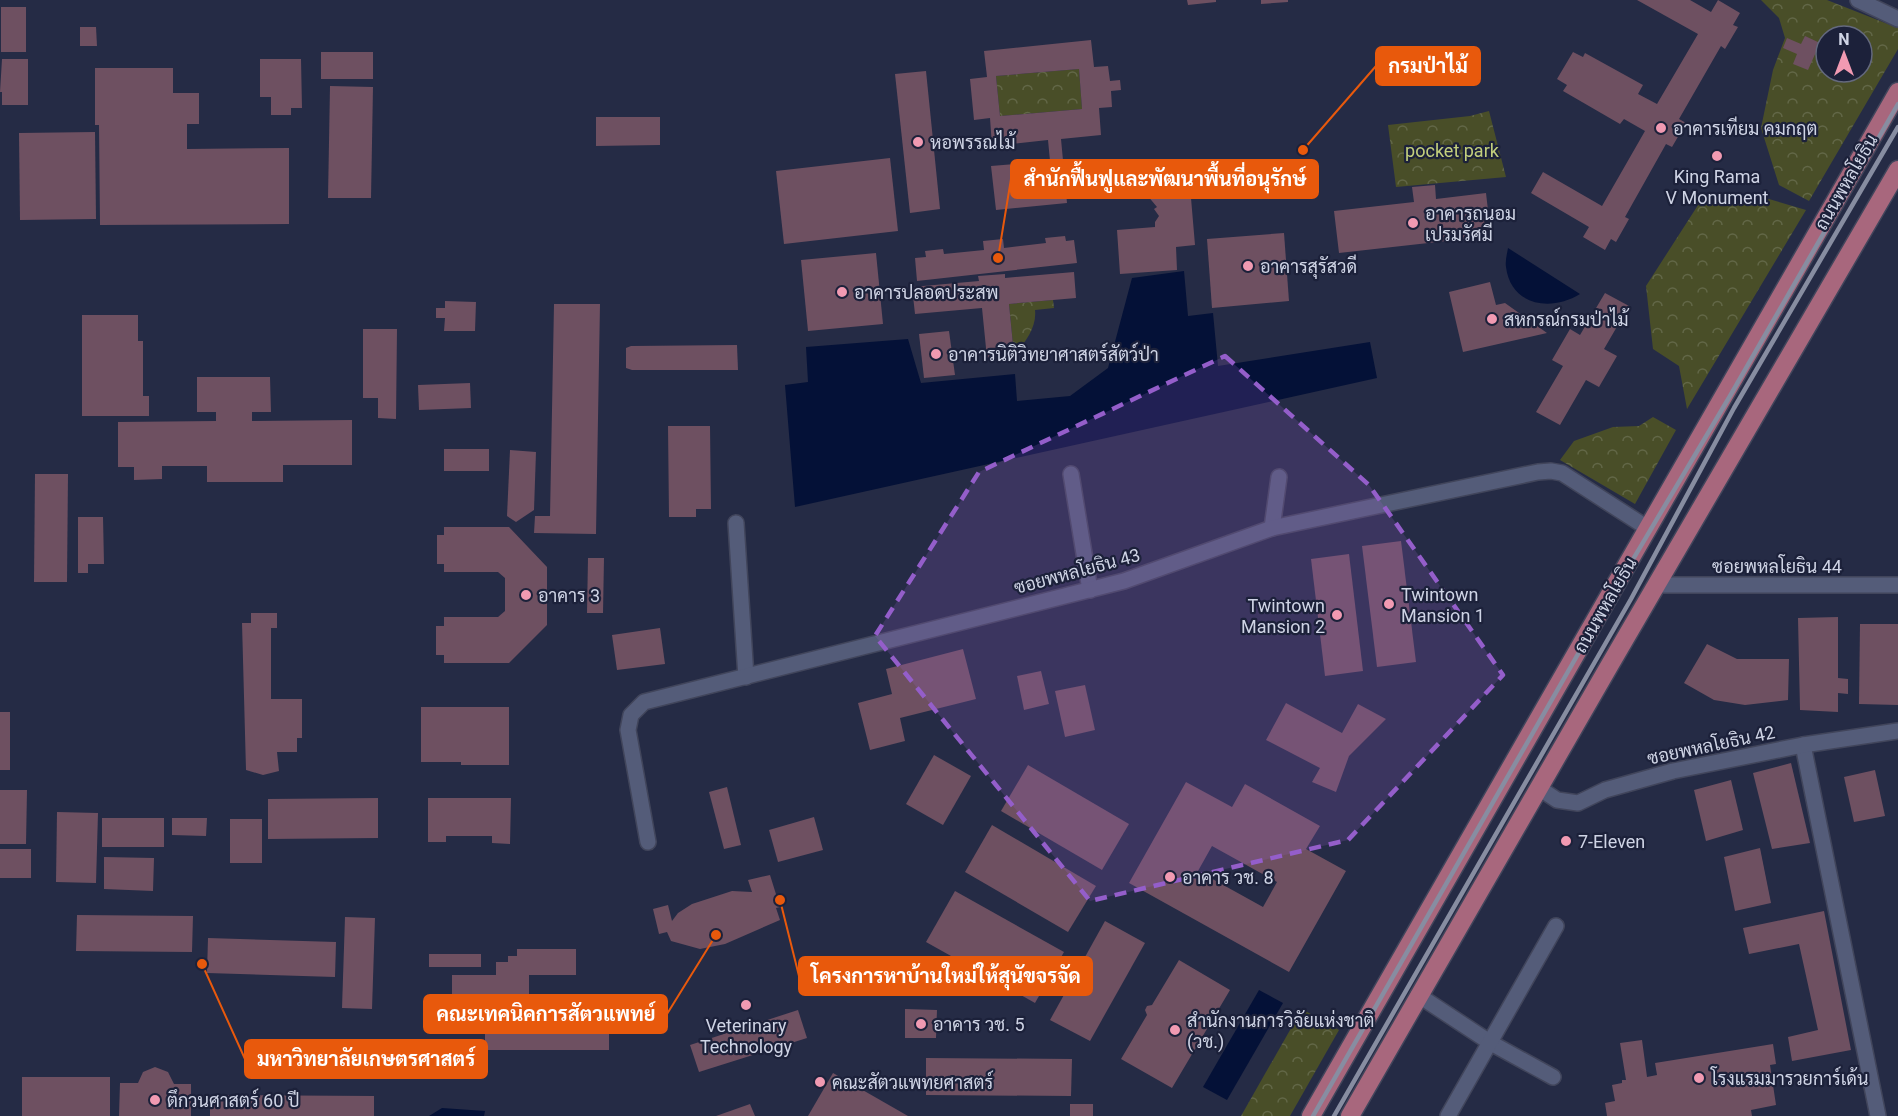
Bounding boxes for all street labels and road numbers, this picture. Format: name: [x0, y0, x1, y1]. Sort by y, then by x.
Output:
street label: ถนนพหลโยธิน: [1809, 130, 1882, 233]
street label: ซอยพหลโยธิน 43: [1011, 542, 1142, 598]
street label: ถนนพหลโยธิน: [1568, 553, 1641, 656]
street label: ซอยพหลโยธิน 44: [1712, 554, 1842, 577]
street label: ซอยพหลโยธิน 42: [1645, 719, 1777, 769]

